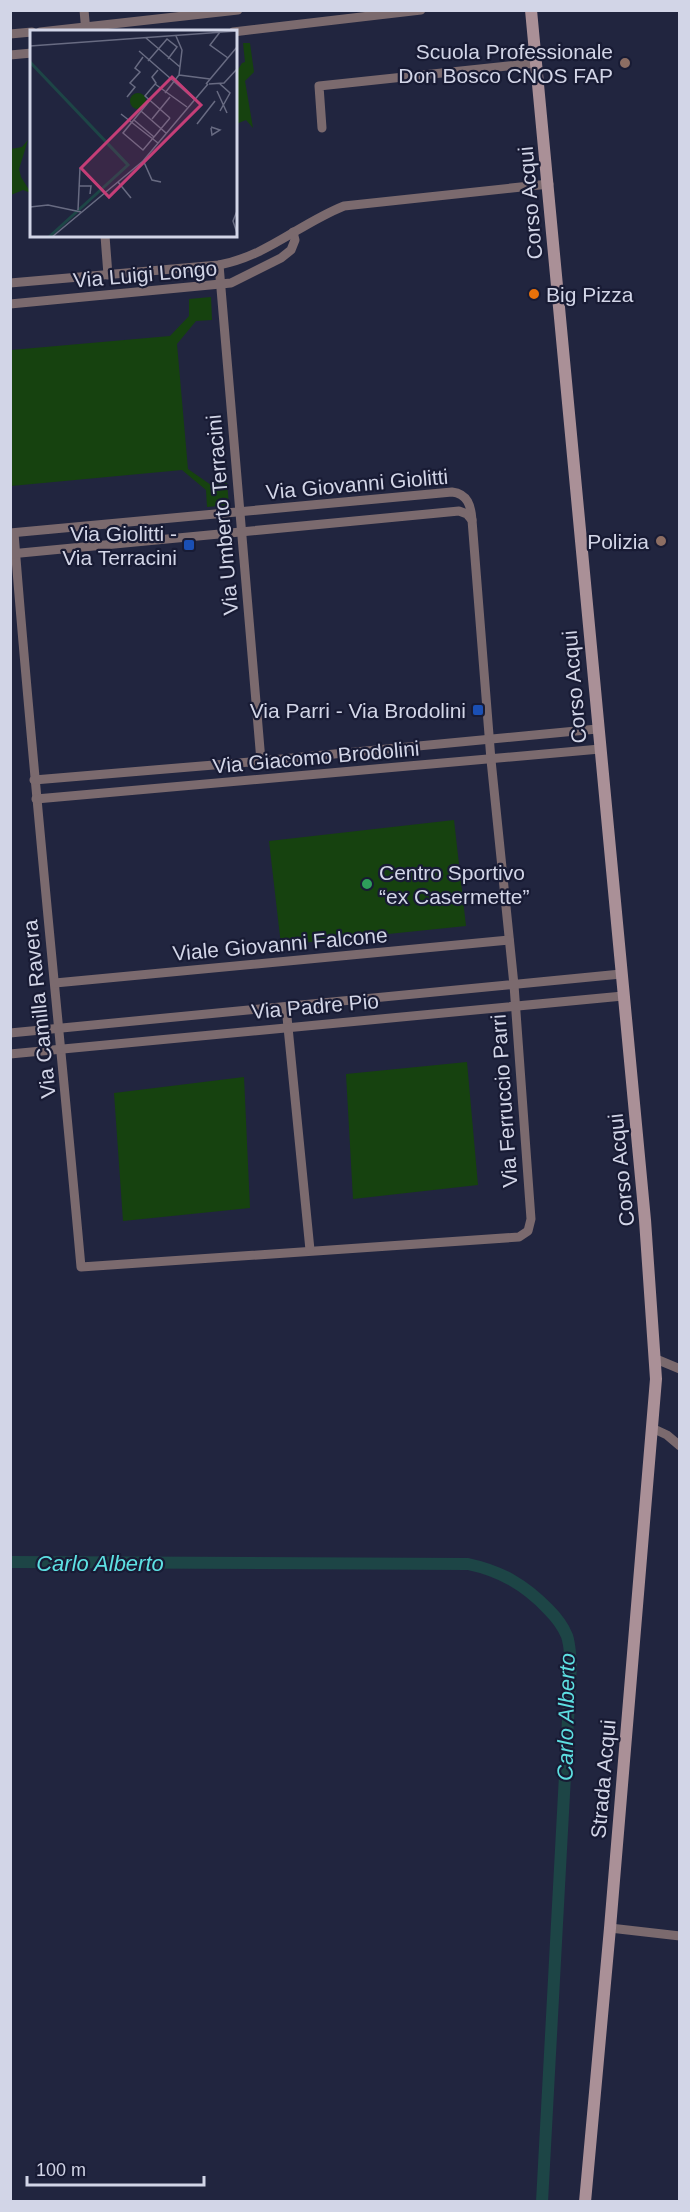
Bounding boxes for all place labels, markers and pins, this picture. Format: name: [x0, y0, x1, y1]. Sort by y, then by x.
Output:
place label: Scuola Professionale Don Bosco CNOS FAP: [398, 40, 613, 87]
marker: Scuola Professionale Don Bosco CNOS FAP: [618, 56, 632, 70]
place label: Big Pizza: [546, 283, 634, 306]
marker: Big Pizza: [527, 287, 541, 301]
place label: Via Giolitti - Via Terracini: [62, 522, 177, 569]
place label: Polizia: [587, 530, 649, 553]
marker: Polizia: [654, 534, 668, 548]
marker: Via Giolitti - Via Terracini: [182, 538, 196, 552]
place label: Via Parri - Via Brodolini: [250, 699, 466, 722]
marker: Via Parri - Via Brodolini: [471, 703, 485, 717]
place label: Centro Sportivo “ex Casermette”: [379, 861, 530, 908]
marker: Centro Sportivo “ex Casermette”: [360, 877, 374, 891]

